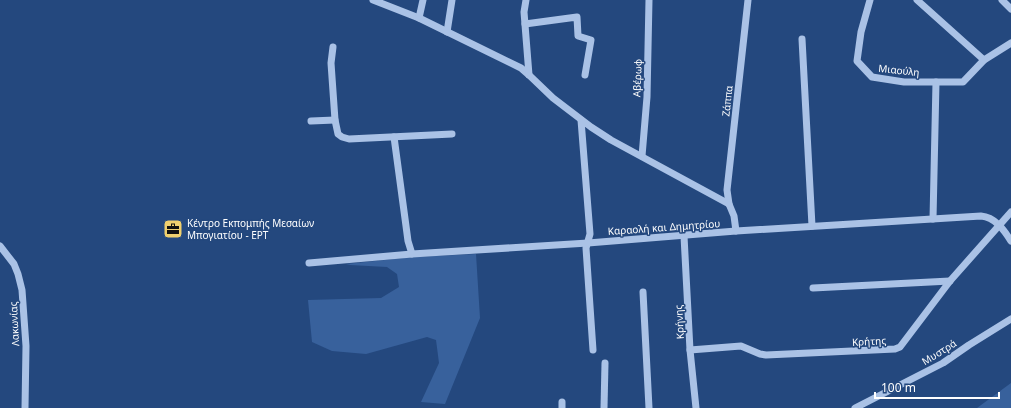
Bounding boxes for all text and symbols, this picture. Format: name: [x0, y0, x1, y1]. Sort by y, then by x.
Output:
street label: Αβέρωφ: [629, 59, 645, 97]
street label: Μιαούλη: [878, 61, 920, 79]
street label: Ζάππα: [718, 84, 736, 117]
place label: Κέντρο Εκπομπής Μεσαίων Μπογιατίου - ΕΡΤ: [187, 216, 314, 242]
street label: Καραολή και Δημητρίου: [607, 216, 721, 238]
office icon: Κέντρο Εκπομπής Μεσαίων Μπογιατίου - ΕΡΤ: [162, 218, 184, 240]
street label: Λακωνίας: [6, 301, 22, 347]
street label: Κρήνης: [671, 304, 687, 340]
street label: Κρήτης: [852, 333, 887, 349]
street label: Μυστρά: [919, 336, 960, 368]
scale bar: [875, 374, 999, 400]
text: 100 m: [881, 379, 916, 396]

